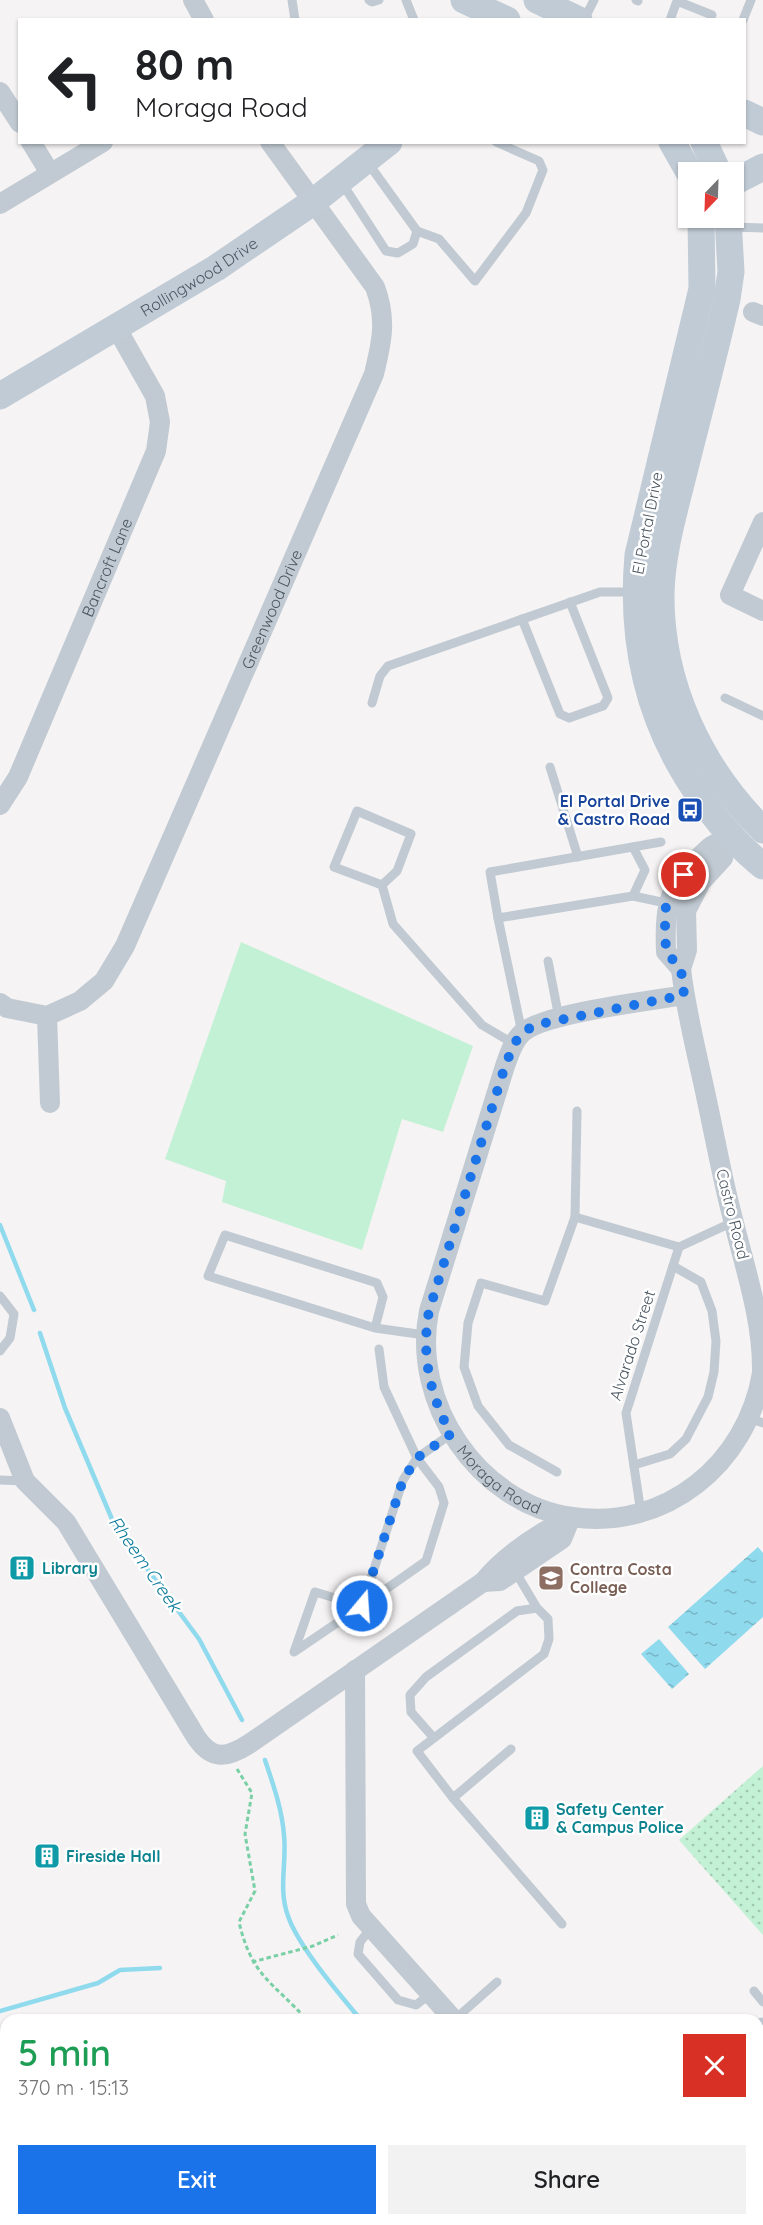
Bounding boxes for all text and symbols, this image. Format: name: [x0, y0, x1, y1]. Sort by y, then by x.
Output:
text: 80 m: [135, 38, 234, 91]
icon: left: [36, 42, 114, 120]
text: Moraga Road: [135, 90, 308, 124]
north arrow: [678, 162, 744, 228]
map controls: [678, 162, 744, 228]
street label: Rollingwood Drive: [137, 233, 261, 321]
street label: El Portal Drive: [627, 470, 667, 576]
street label: Bancroft Lane: [77, 515, 137, 620]
street label: Greenwood Drive: [237, 546, 306, 672]
place label: El Portal Drive & Castro Road: [558, 791, 670, 829]
bus stop icon: El Portal Drive & Castro Road: [675, 795, 705, 825]
pin: [658, 849, 709, 900]
icon: arrive: [667, 858, 700, 891]
street label: Castro Road: [712, 1167, 754, 1261]
street label: Alvarado Street: [605, 1287, 659, 1403]
street label: Moraga Road: [453, 1441, 544, 1518]
water label: Rheem Creek: [104, 1511, 188, 1617]
building icon: Library: [7, 1553, 37, 1583]
place label: Library: [42, 1558, 98, 1578]
place label: Contra Costa College: [570, 1559, 672, 1597]
school or university icon: Contra Costa College: [536, 1563, 566, 1593]
position arrow: [330, 1574, 394, 1638]
place label: Safety Center & Campus Police: [556, 1799, 684, 1837]
building icon: Safety Center & Campus Police: [522, 1803, 552, 1833]
building icon: Fireside Hall: [32, 1841, 62, 1871]
place label: Fireside Hall: [66, 1846, 160, 1866]
text: 5 min: [18, 2030, 111, 2075]
button: close: [683, 2034, 746, 2097]
text: 370 m · 15:13: [18, 2075, 129, 2100]
button: Exit: [18, 2145, 376, 2214]
button: Share: [388, 2145, 746, 2214]

